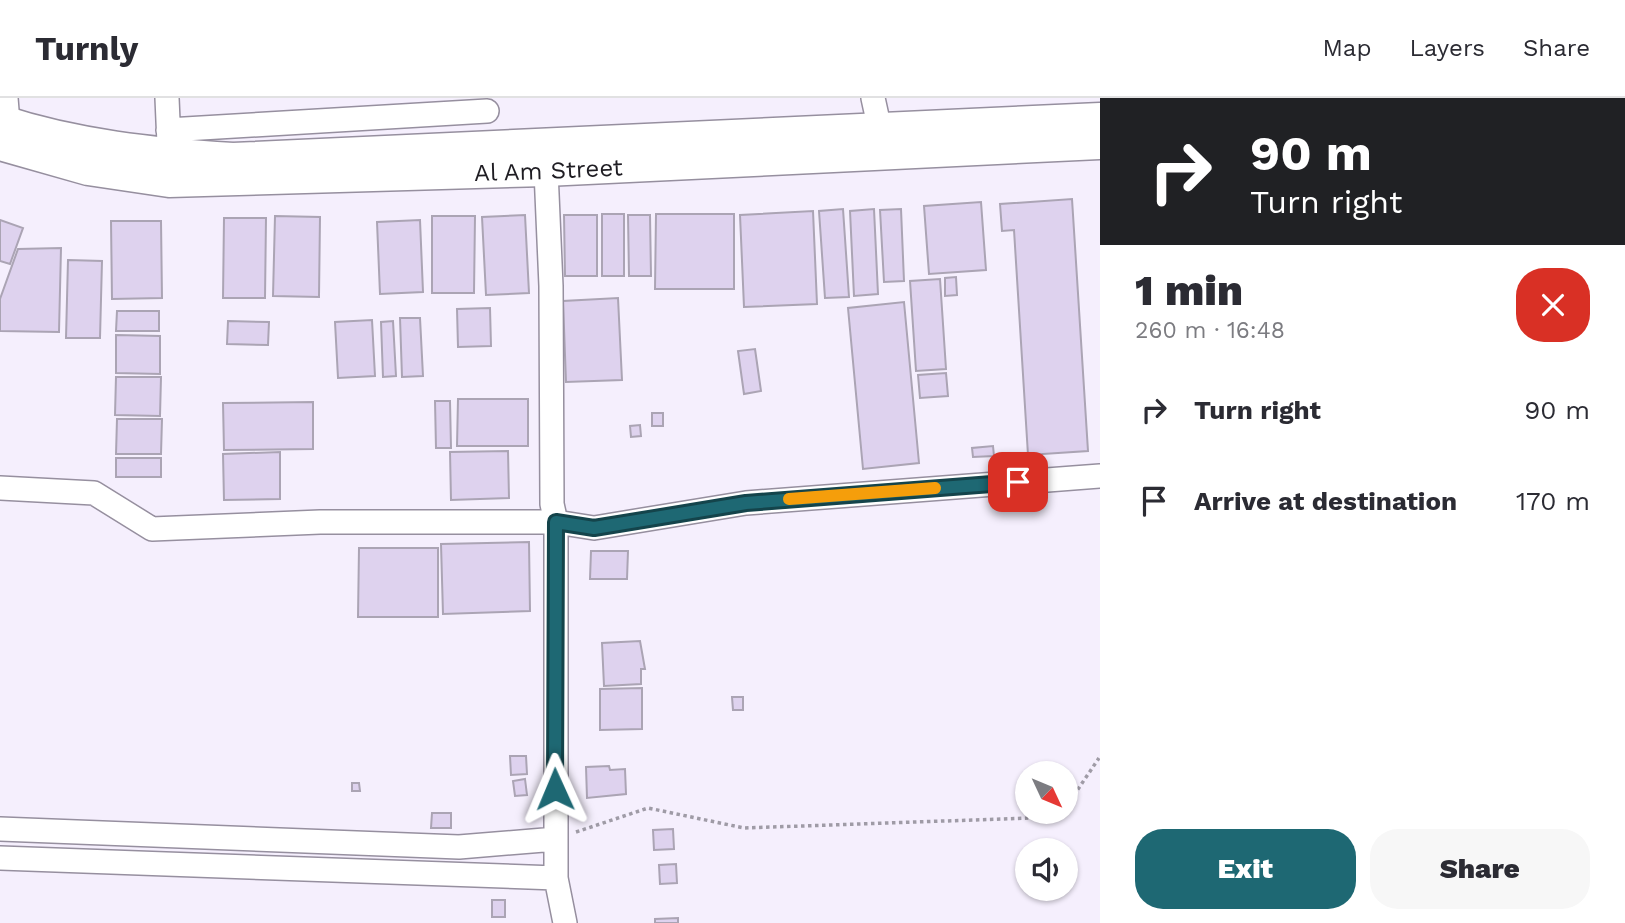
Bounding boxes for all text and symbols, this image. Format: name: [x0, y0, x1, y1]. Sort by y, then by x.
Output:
text: Turnly: [35, 29, 138, 68]
text: Map: [1323, 34, 1371, 62]
text: Layers: [1409, 34, 1485, 62]
text: Share: [1523, 34, 1590, 62]
text: 90 m: [1250, 124, 1372, 182]
icon: right: [1135, 126, 1226, 217]
street label: Al Am Street: [474, 153, 623, 187]
text: Turn right: [1250, 183, 1402, 221]
text: 1 min: [1135, 266, 1243, 315]
button: close: [1516, 268, 1590, 342]
text: 260 m · 16:48: [1135, 317, 1285, 344]
icon: right: [1135, 391, 1173, 429]
text: Turn right: [1194, 395, 1321, 425]
text: 90 m: [1524, 395, 1590, 425]
pin: [988, 452, 1048, 512]
icon: arrive: [999, 463, 1037, 501]
icon: arrive: [1135, 482, 1173, 520]
text: Arrive at destination: [1194, 486, 1457, 516]
text: 170 m: [1516, 486, 1590, 516]
position arrow: [518, 752, 592, 826]
north arrow: [1015, 761, 1078, 824]
map controls: [1015, 761, 1078, 901]
button: Exit: [1135, 829, 1356, 909]
button: Share: [1370, 829, 1590, 909]
button: sound: [1015, 838, 1078, 901]

